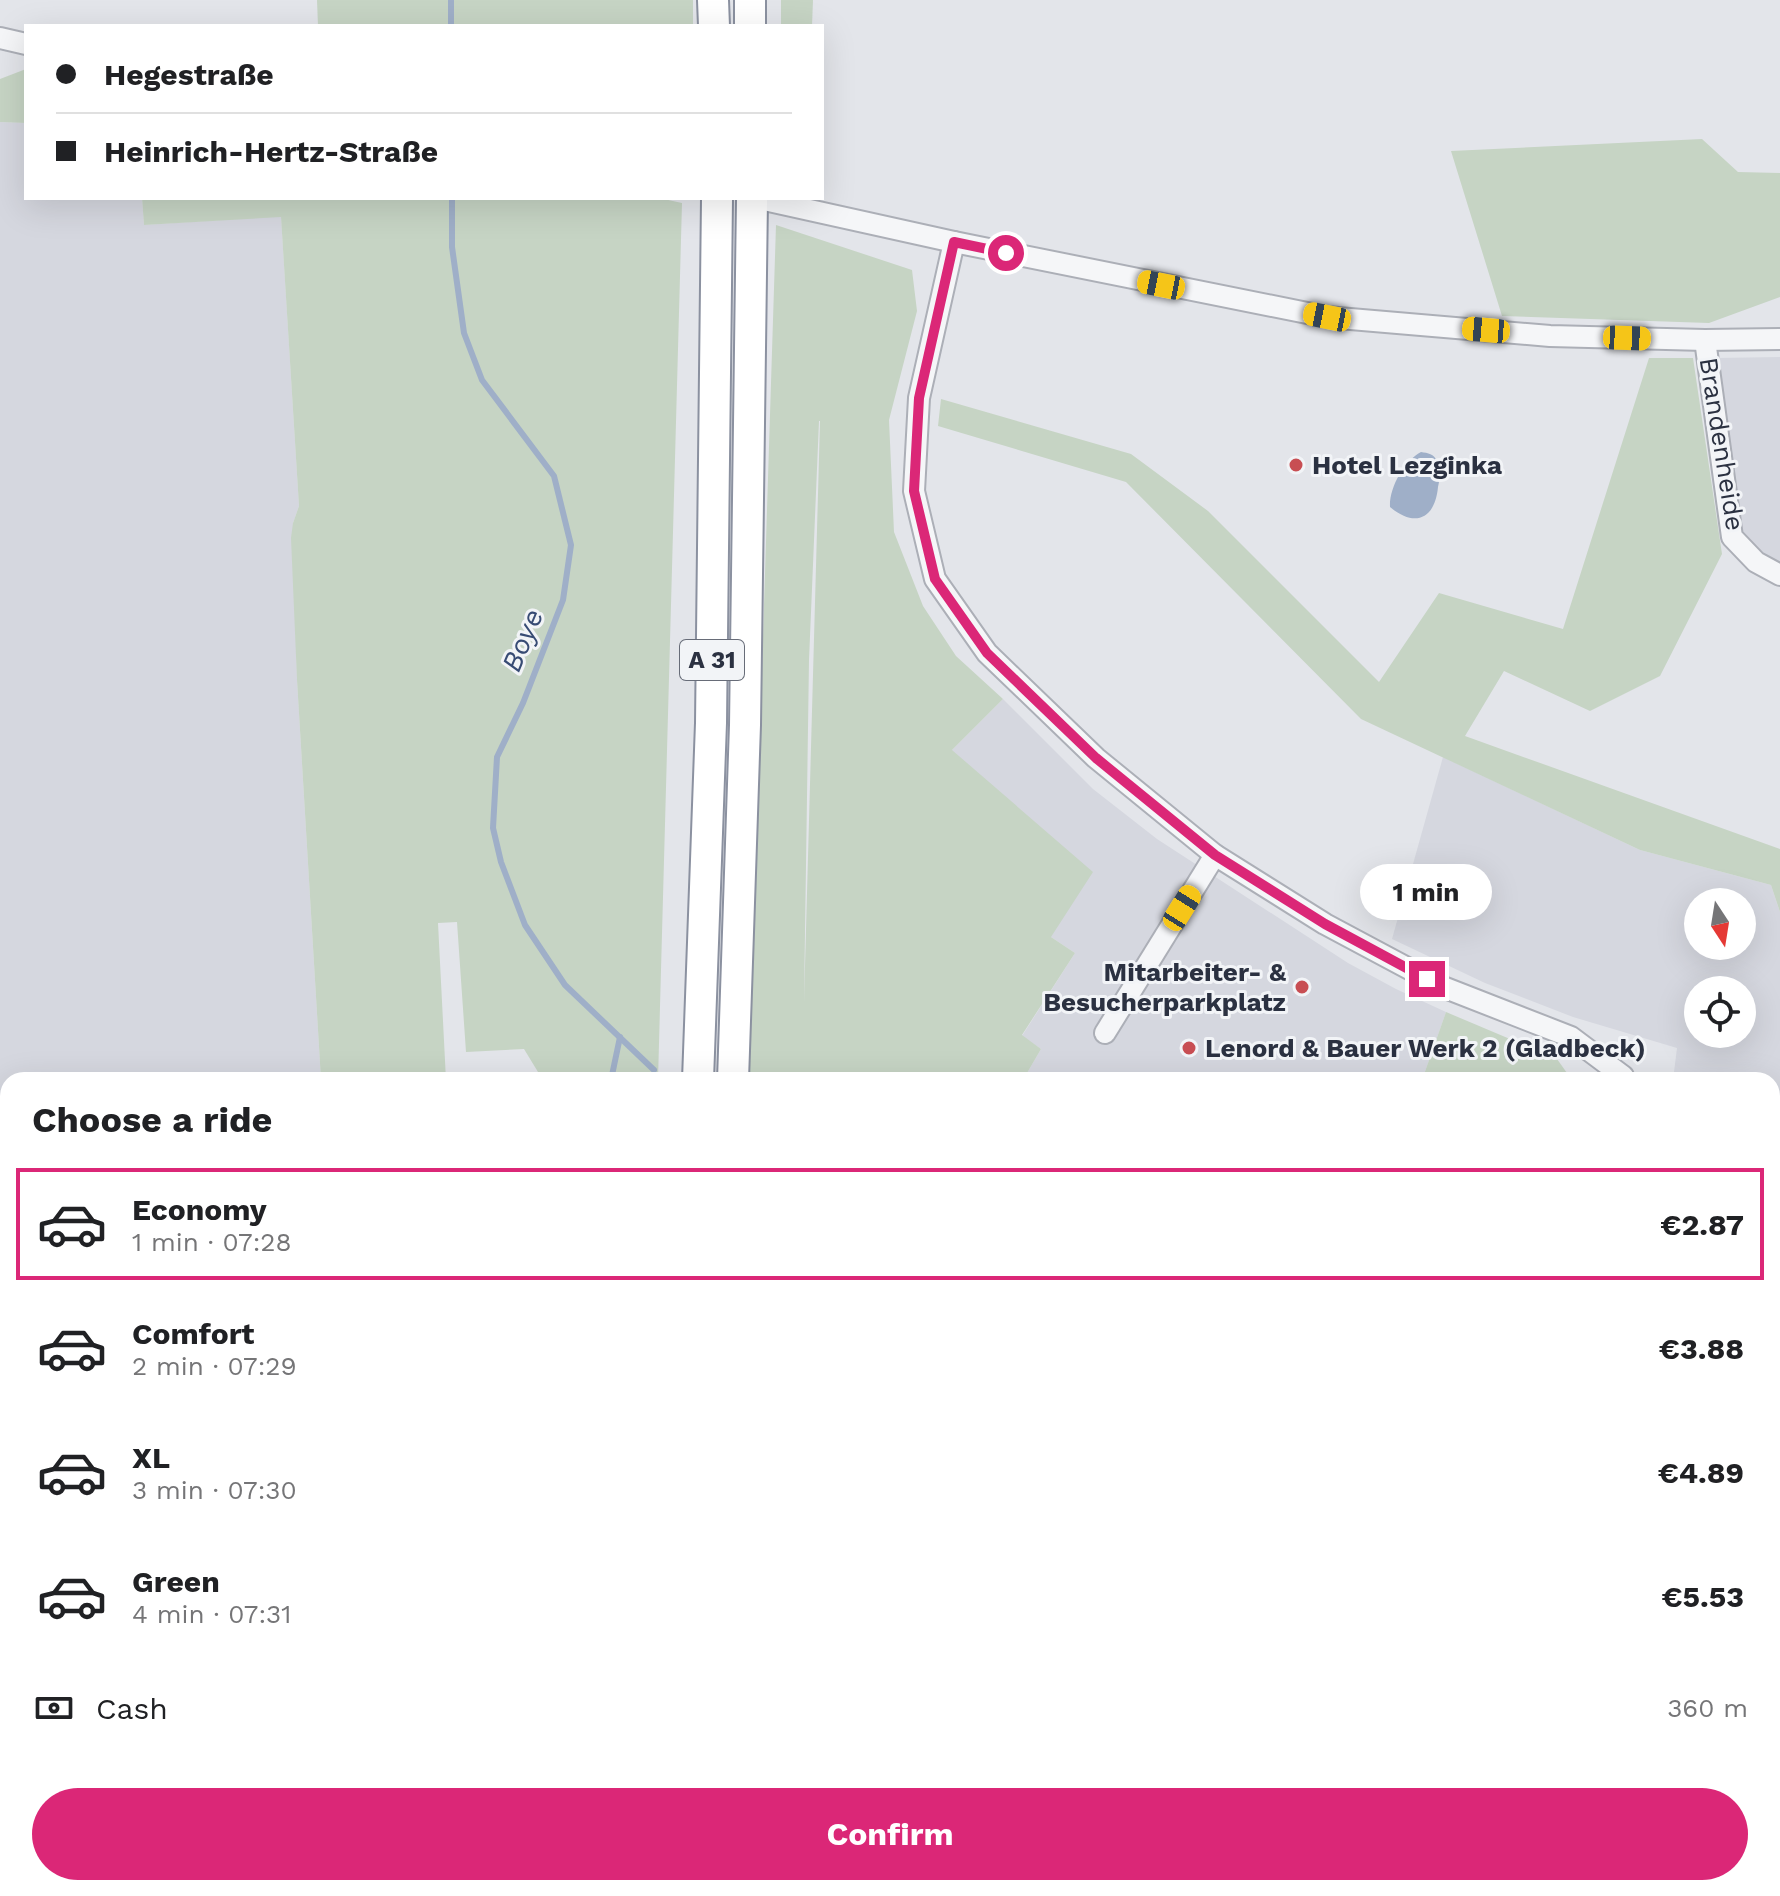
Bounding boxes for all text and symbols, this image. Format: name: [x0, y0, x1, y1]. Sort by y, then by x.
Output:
text: Hegestraße: [104, 57, 274, 92]
text: Heinrich-Hertz-Straße: [104, 134, 438, 169]
route start: [988, 235, 1024, 271]
car: [1135, 269, 1187, 301]
car: [1301, 301, 1353, 333]
car: [1461, 316, 1511, 344]
car: [1603, 325, 1651, 351]
street label: Brandenheide: [1694, 355, 1750, 533]
place label: Hotel Lezginka: [1312, 450, 1502, 480]
marker: Hotel Lezginka: [1287, 456, 1305, 474]
water label: Boye: [495, 604, 550, 676]
road number: A 31: [680, 640, 744, 680]
callout: 1 min: [1361, 863, 1493, 919]
text: 1 min: [1393, 877, 1459, 907]
car: [1159, 881, 1205, 935]
north arrow: [1684, 888, 1756, 960]
map controls: [1684, 888, 1756, 1048]
place label: Mitarbeiter- & Besucherparkplatz: [1043, 957, 1286, 1017]
route end: [1409, 961, 1445, 997]
button: locate: [1684, 976, 1756, 1048]
marker: Mitarbeiter- & Besucherparkplatz: [1293, 978, 1311, 996]
place label: Lenord & Bauer Werk 2 (Gladbeck): [1205, 1033, 1646, 1063]
marker: Lenord & Bauer Werk 2 (Gladbeck): [1180, 1039, 1198, 1057]
text: Choose a ride: [32, 1099, 272, 1141]
icon: car: [36, 1188, 108, 1260]
text: Economy: [132, 1192, 267, 1227]
text: €2.87: [1660, 1207, 1744, 1242]
text: 1 min · 07:28: [132, 1227, 292, 1257]
icon: car: [36, 1312, 108, 1384]
text: Comfort: [132, 1316, 254, 1351]
text: €3.88: [1659, 1331, 1744, 1366]
text: 2 min · 07:29: [132, 1351, 297, 1381]
icon: car: [36, 1436, 108, 1508]
text: XL: [132, 1440, 170, 1475]
text: €4.89: [1658, 1455, 1744, 1490]
text: 3 min · 07:30: [132, 1475, 297, 1505]
icon: car: [36, 1560, 108, 1632]
text: Green: [132, 1564, 220, 1599]
text: €5.53: [1661, 1579, 1744, 1614]
text: 4 min · 07:31: [132, 1599, 291, 1629]
icon: cash: [32, 1686, 76, 1730]
text: Cash: [96, 1691, 168, 1726]
text: 360 m: [1667, 1693, 1748, 1723]
button: Confirm: [32, 1788, 1748, 1880]

